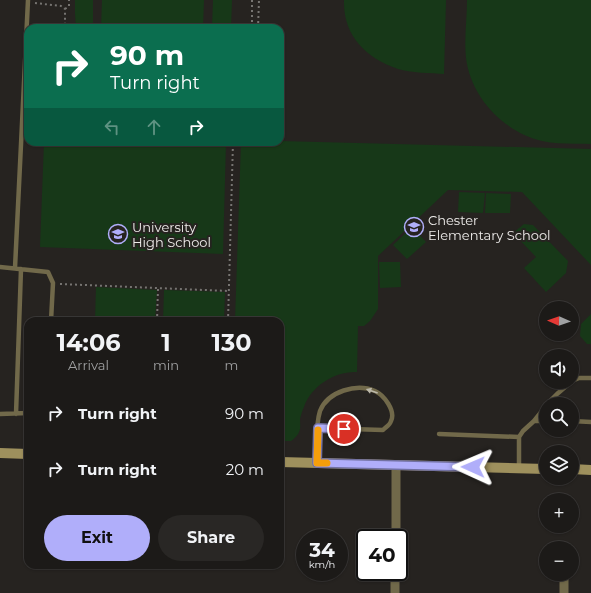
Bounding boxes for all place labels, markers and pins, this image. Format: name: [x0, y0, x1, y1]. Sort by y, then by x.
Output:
place label: Chester Elementary School: [428, 212, 551, 243]
school or university icon: Chester Elementary School: [403, 216, 425, 238]
place label: University High School: [132, 219, 211, 250]
school or university icon: University High School: [107, 223, 129, 245]
pin: [327, 412, 361, 446]

